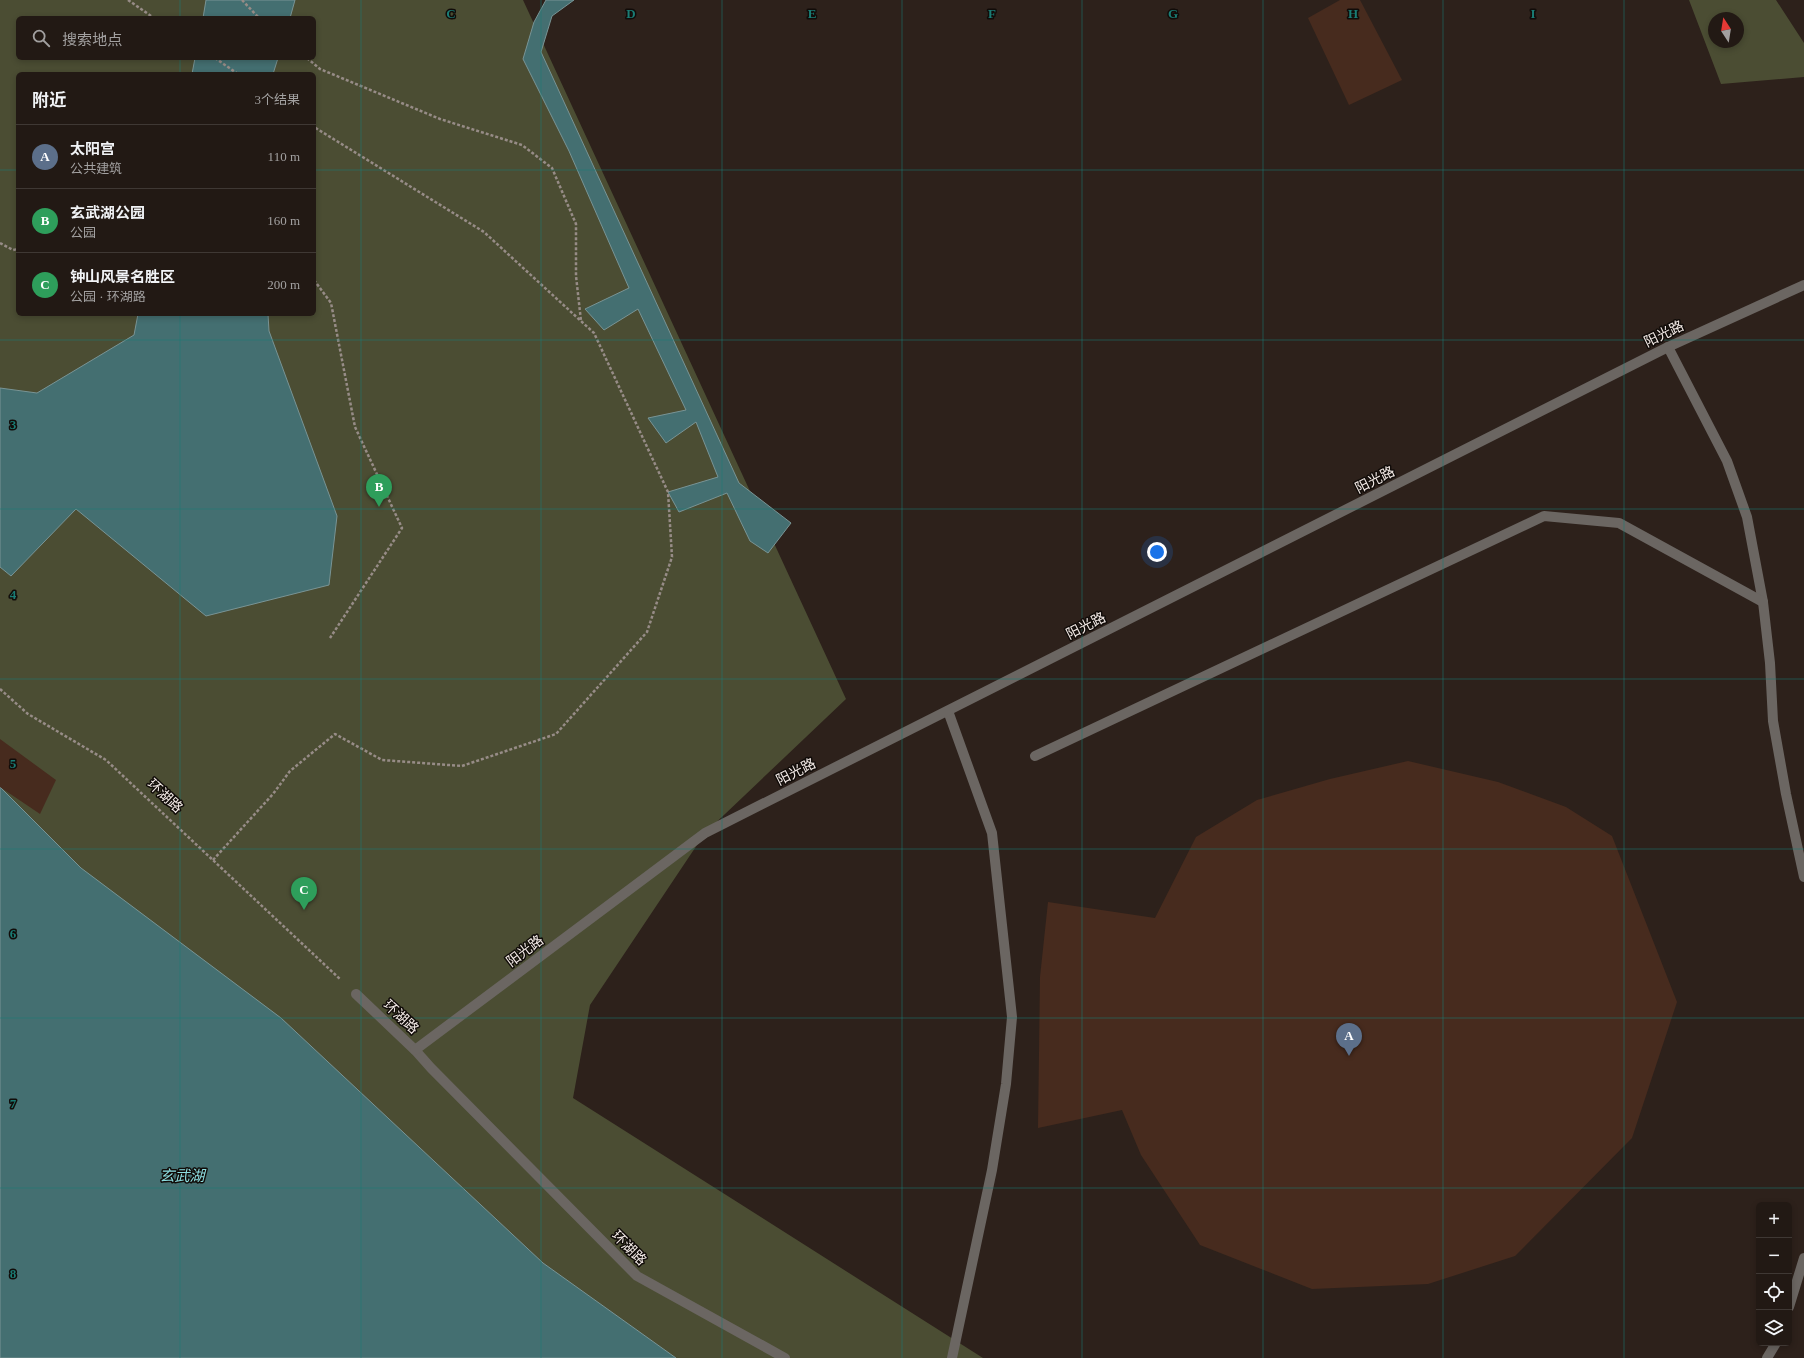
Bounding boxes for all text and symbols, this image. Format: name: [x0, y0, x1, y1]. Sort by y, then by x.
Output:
text: C: [446, 6, 456, 21]
text: D: [626, 6, 636, 21]
text: E: [808, 6, 816, 21]
text: F: [988, 6, 996, 21]
text: G: [1168, 6, 1178, 21]
text: H: [1348, 6, 1358, 21]
text: I: [1530, 6, 1536, 21]
north arrow: [1708, 12, 1744, 48]
search box: [16, 16, 316, 60]
icon: search: [30, 27, 52, 49]
text: 搜索地点: [62, 32, 122, 48]
text: 附近: [32, 91, 66, 110]
text: 3个结果: [254, 92, 300, 107]
text: 太阳宫: [70, 141, 115, 157]
text: A: [40, 149, 50, 164]
text: 110 m: [268, 149, 300, 164]
text: 公共建筑: [70, 161, 122, 176]
text: 玄武湖公园: [70, 205, 145, 221]
text: B: [41, 213, 49, 228]
text: 160 m: [267, 213, 300, 228]
text: 公园: [70, 225, 96, 240]
text: 钟山风景名胜区: [70, 269, 175, 285]
text: C: [40, 277, 50, 292]
text: 200 m: [267, 277, 300, 292]
text: 公园 · 环湖路: [70, 289, 146, 304]
street label: 阳光路: [1642, 318, 1686, 350]
text: 3: [10, 417, 17, 432]
street label: 阳光路: [1353, 464, 1397, 496]
pin: B: [366, 474, 392, 507]
your location: [1147, 542, 1167, 562]
text: 4: [10, 587, 17, 602]
street label: 阳光路: [1064, 610, 1108, 642]
text: 5: [10, 756, 17, 771]
street label: 阳光路: [774, 756, 818, 788]
street label: 环湖路: [145, 776, 185, 816]
pin: C: [291, 877, 317, 910]
text: 6: [10, 926, 17, 941]
street label: 阳光路: [504, 932, 546, 970]
street label: 环湖路: [381, 997, 421, 1037]
pin: A: [1336, 1023, 1362, 1056]
text: 7: [10, 1096, 17, 1111]
water label: 玄武湖: [159, 1168, 206, 1184]
map controls: [1756, 1202, 1792, 1346]
button: +: [1756, 1202, 1792, 1238]
street label: 环湖路: [609, 1228, 649, 1268]
button: −: [1756, 1238, 1792, 1274]
text: 8: [10, 1266, 17, 1281]
button: locate: [1756, 1274, 1792, 1310]
button: layers: [1756, 1310, 1792, 1346]

